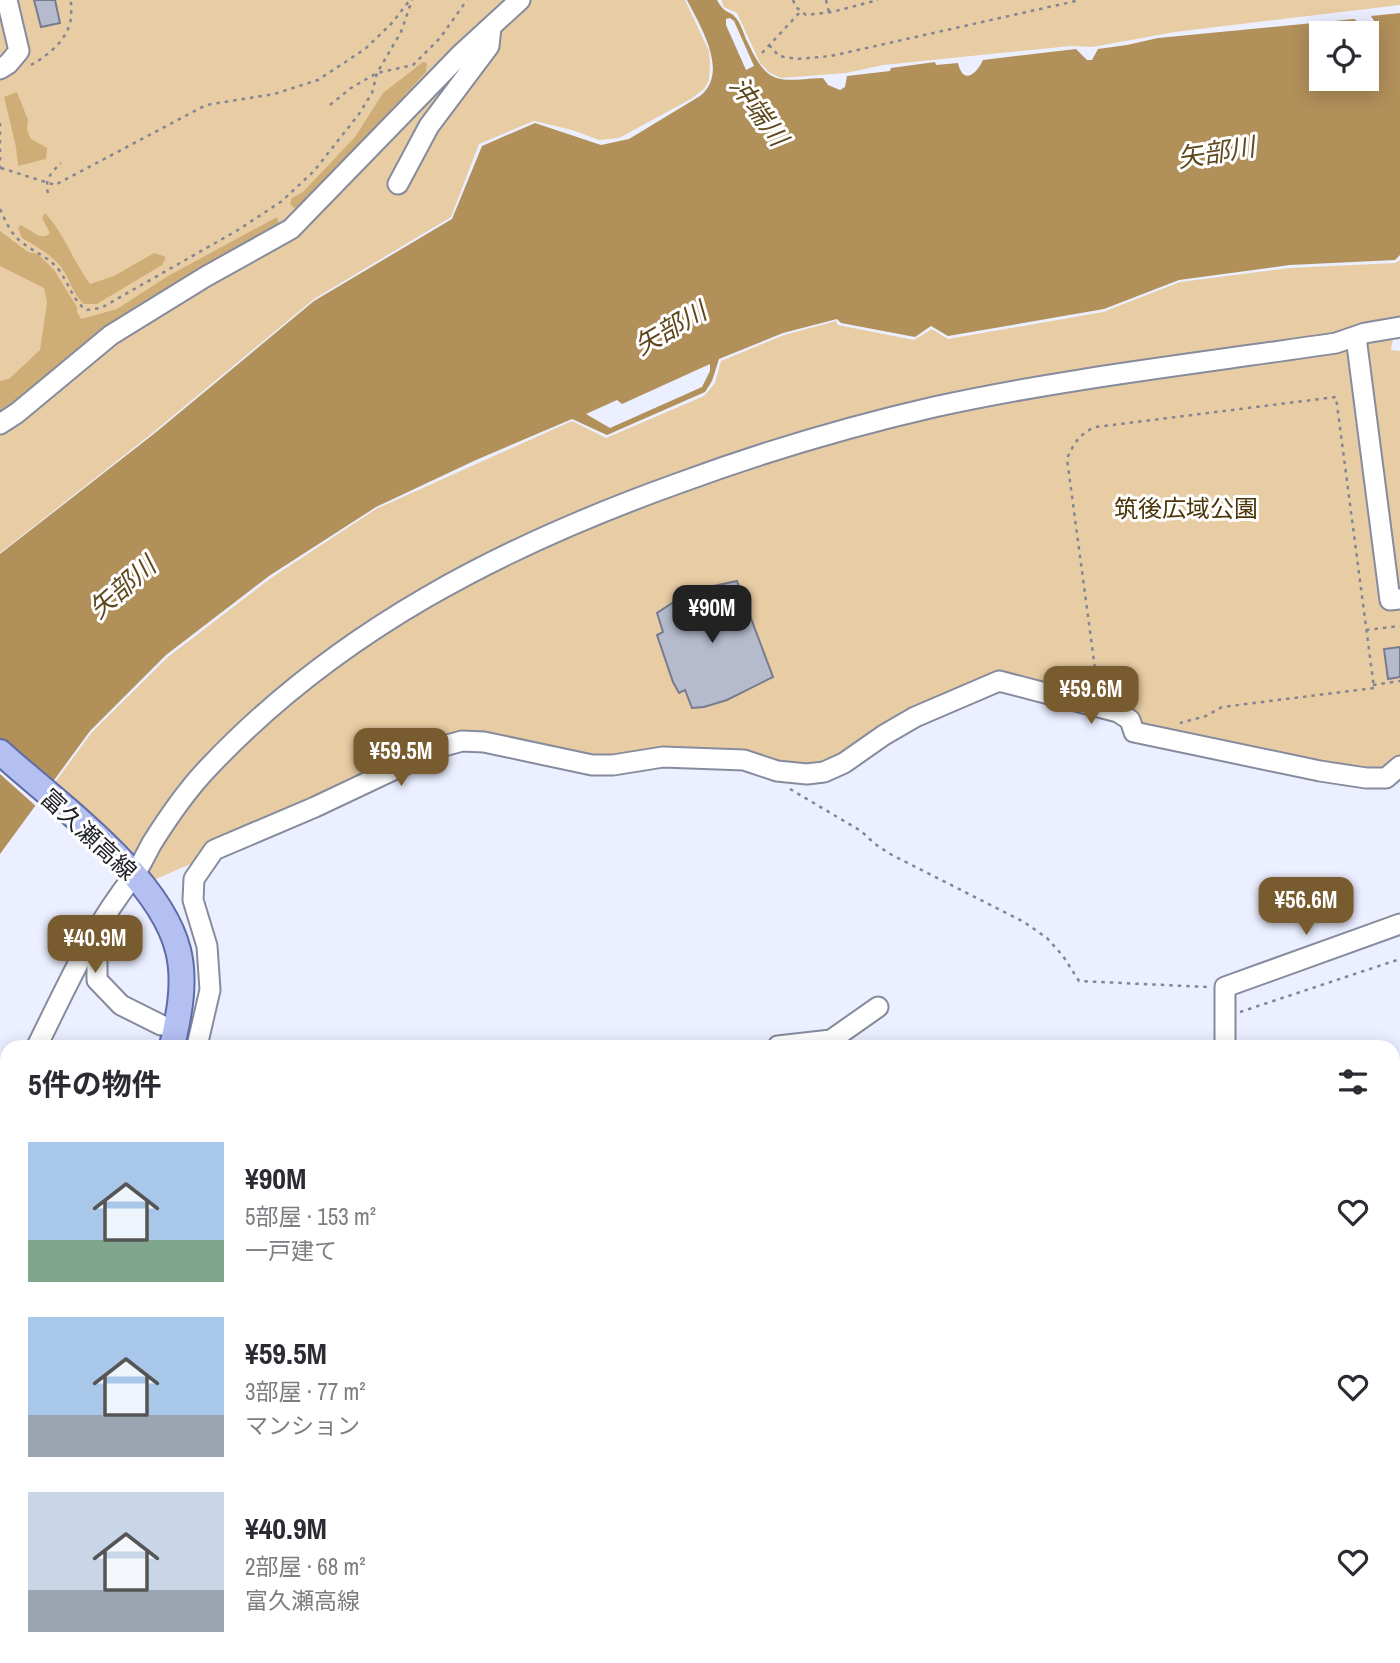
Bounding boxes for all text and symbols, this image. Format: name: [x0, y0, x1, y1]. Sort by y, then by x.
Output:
map controls: [1309, 21, 1379, 91]
button: locate: [1309, 21, 1379, 91]
water label: 沖端川: [722, 69, 798, 155]
water label: 矢部川: [1175, 128, 1260, 175]
water label: 矢部川: [627, 292, 715, 363]
park label: 筑後広域公園: [1114, 492, 1258, 524]
water label: 矢部川: [81, 546, 165, 626]
pin: ¥90M: [671, 586, 753, 645]
text: ¥90M: [688, 592, 736, 623]
pin: ¥59.6M: [1034, 666, 1148, 726]
text: ¥59.6M: [1060, 673, 1122, 704]
pin: ¥59.5M: [344, 728, 458, 788]
text: ¥59.5M: [370, 735, 432, 766]
street label: 富久瀬高線: [34, 781, 144, 887]
pin: ¥56.6M: [1249, 878, 1363, 937]
text: ¥56.6M: [1275, 884, 1337, 915]
pin: ¥40.9M: [38, 916, 152, 975]
text: ¥40.9M: [64, 922, 126, 953]
icon: filters: [1334, 1063, 1372, 1101]
text: 5件の物件: [28, 1064, 162, 1104]
text: ¥90M: [245, 1158, 307, 1198]
icon: home: [84, 1170, 168, 1254]
icon: heart: [1334, 1193, 1372, 1231]
text: 5部屋 · 153 m²: [245, 1201, 376, 1232]
text: 一戸建て: [245, 1235, 337, 1266]
text: ¥59.5M: [245, 1333, 327, 1373]
icon: home: [84, 1345, 168, 1429]
icon: heart: [1334, 1368, 1372, 1406]
text: 3部屋 · 77 m²: [245, 1376, 365, 1407]
text: マンション: [245, 1410, 360, 1441]
text: ¥40.9M: [245, 1508, 327, 1548]
icon: home: [84, 1520, 168, 1604]
icon: heart: [1334, 1543, 1372, 1581]
text: 2部屋 · 68 m²: [245, 1551, 365, 1582]
text: 富久瀬高線: [245, 1585, 360, 1616]

